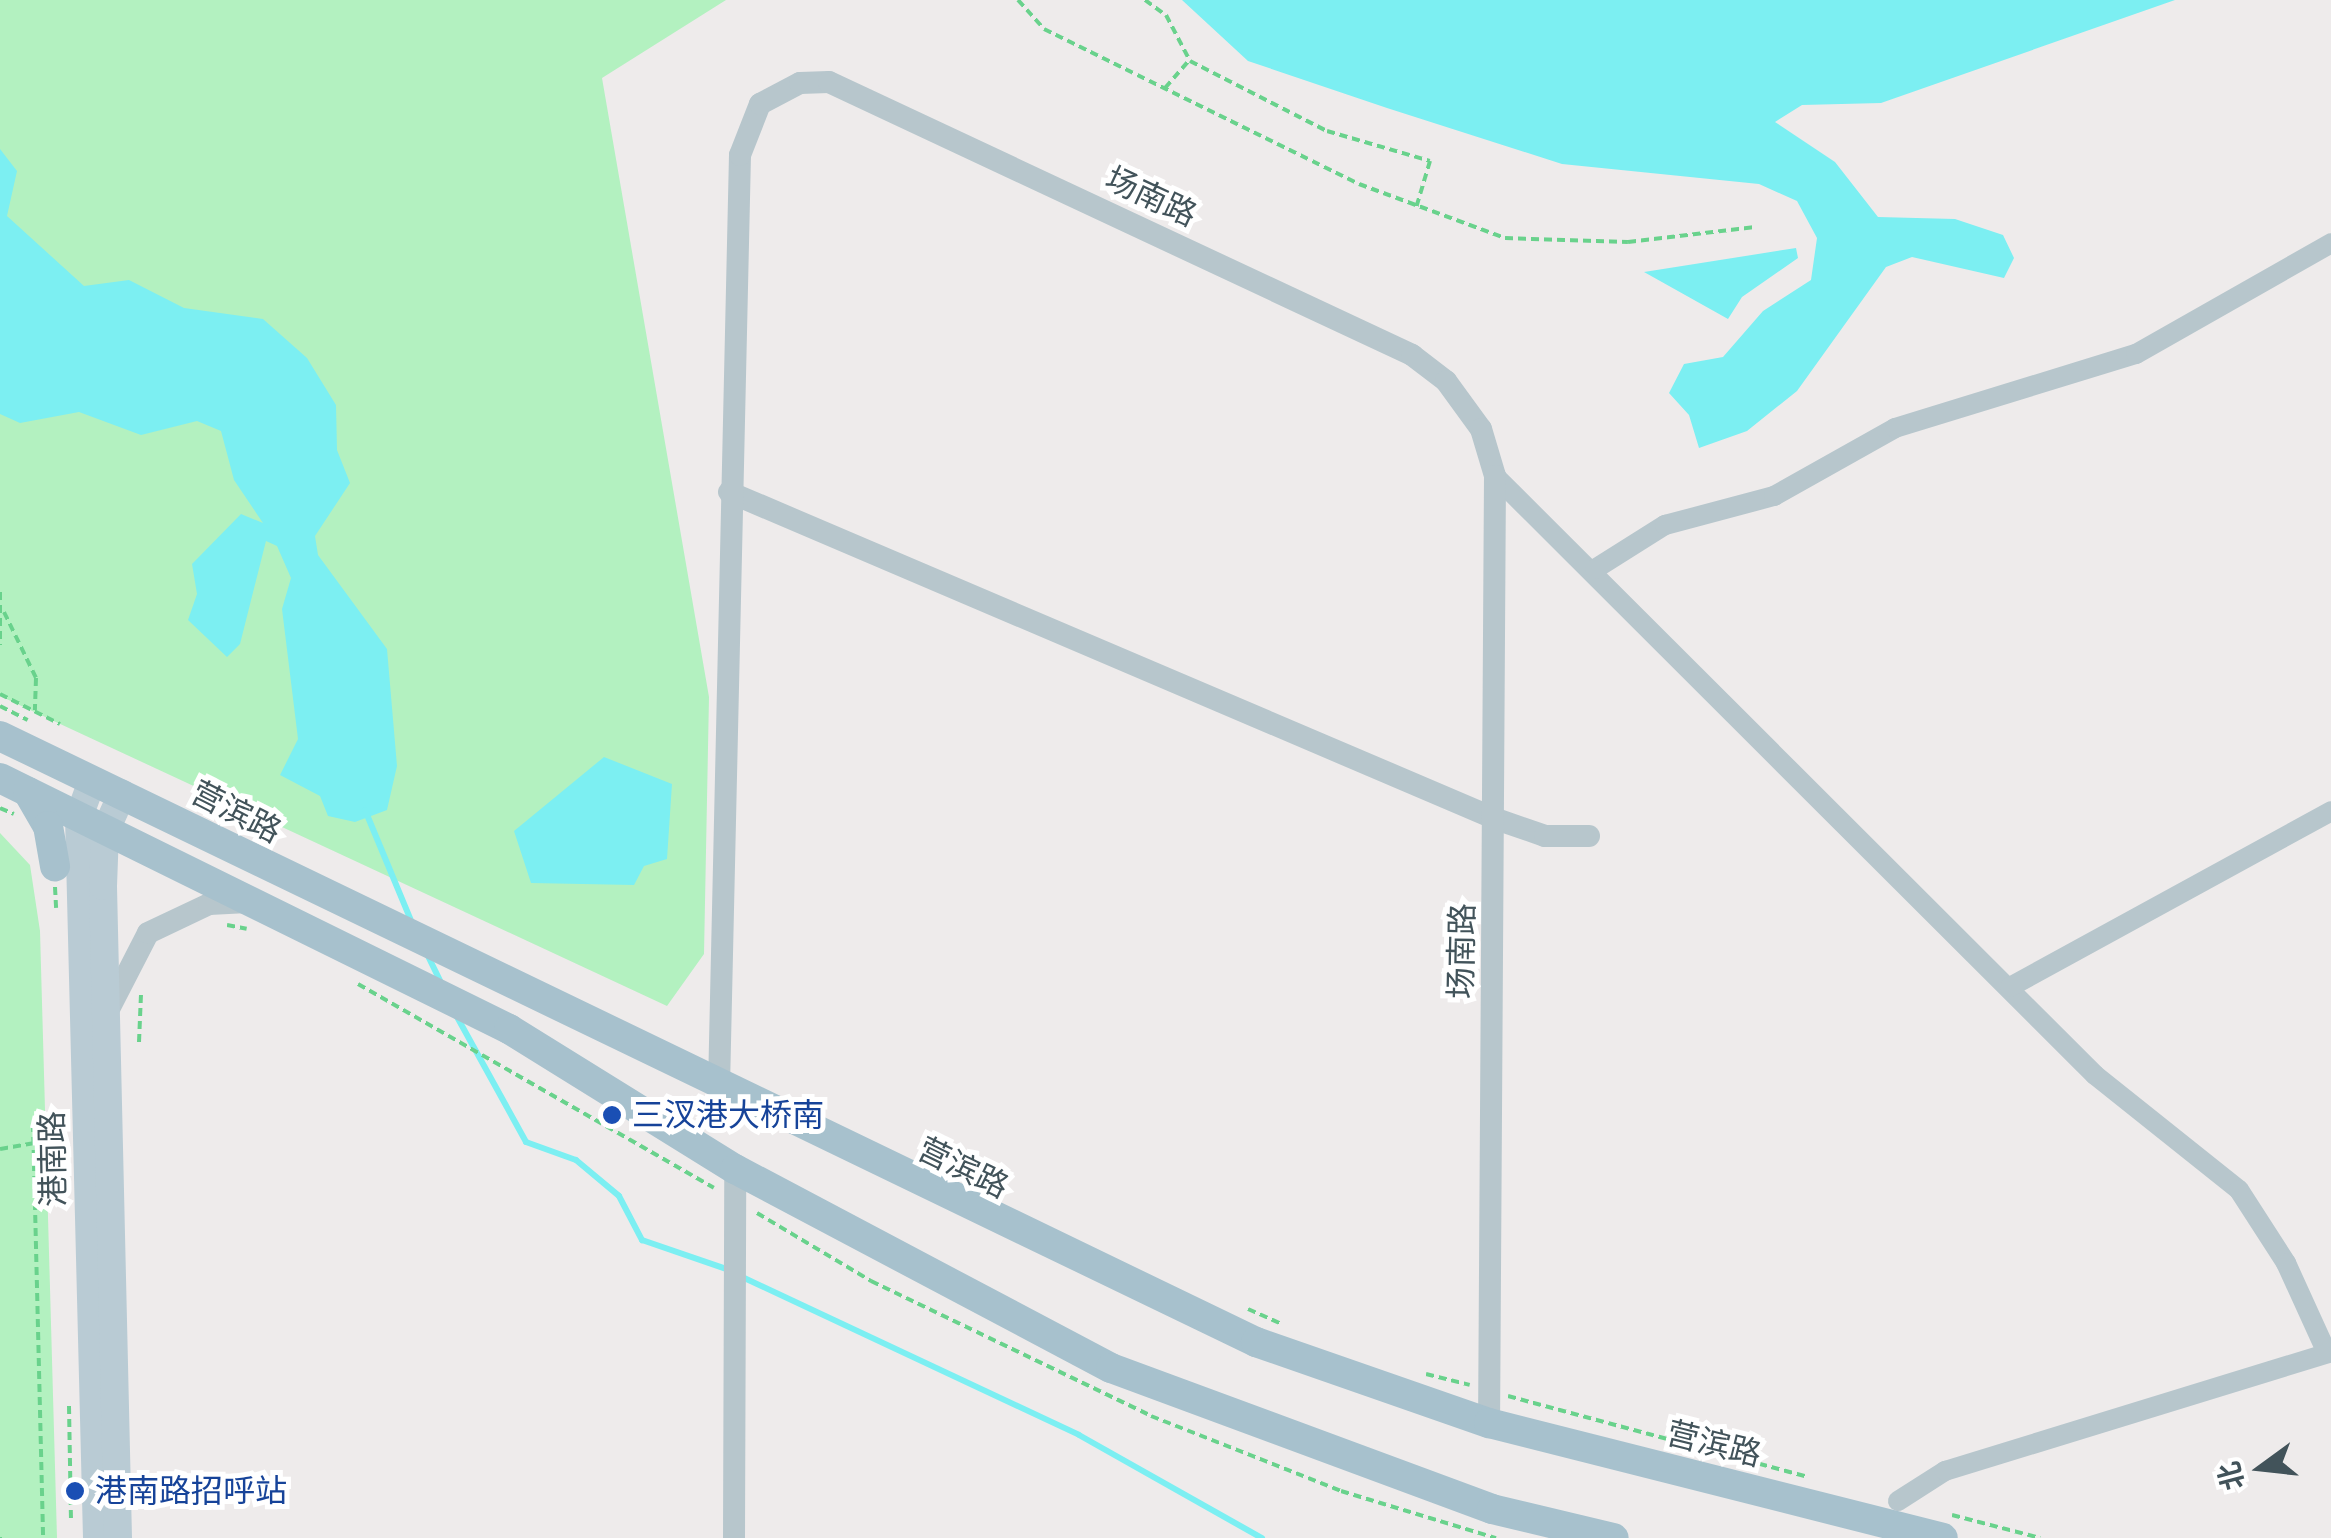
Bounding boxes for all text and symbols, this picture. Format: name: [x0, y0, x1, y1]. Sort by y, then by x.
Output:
street label: 场南路: [1099, 159, 1203, 235]
street label: 营滨路: [185, 773, 287, 851]
street label: 场南路: [1442, 903, 1482, 999]
place label: 三汊港大桥南: [632, 1096, 824, 1134]
marker: 三汊港大桥南: [601, 1104, 623, 1126]
street label: 港南路: [33, 1111, 73, 1207]
street label: 营滨路: [911, 1130, 1015, 1206]
street label: 营滨路: [1663, 1414, 1765, 1474]
north arrow: [2211, 1418, 2311, 1518]
text: 北: [2212, 1458, 2251, 1494]
place label: 港南路招呼站: [95, 1472, 287, 1510]
marker: 港南路招呼站: [64, 1480, 86, 1502]

